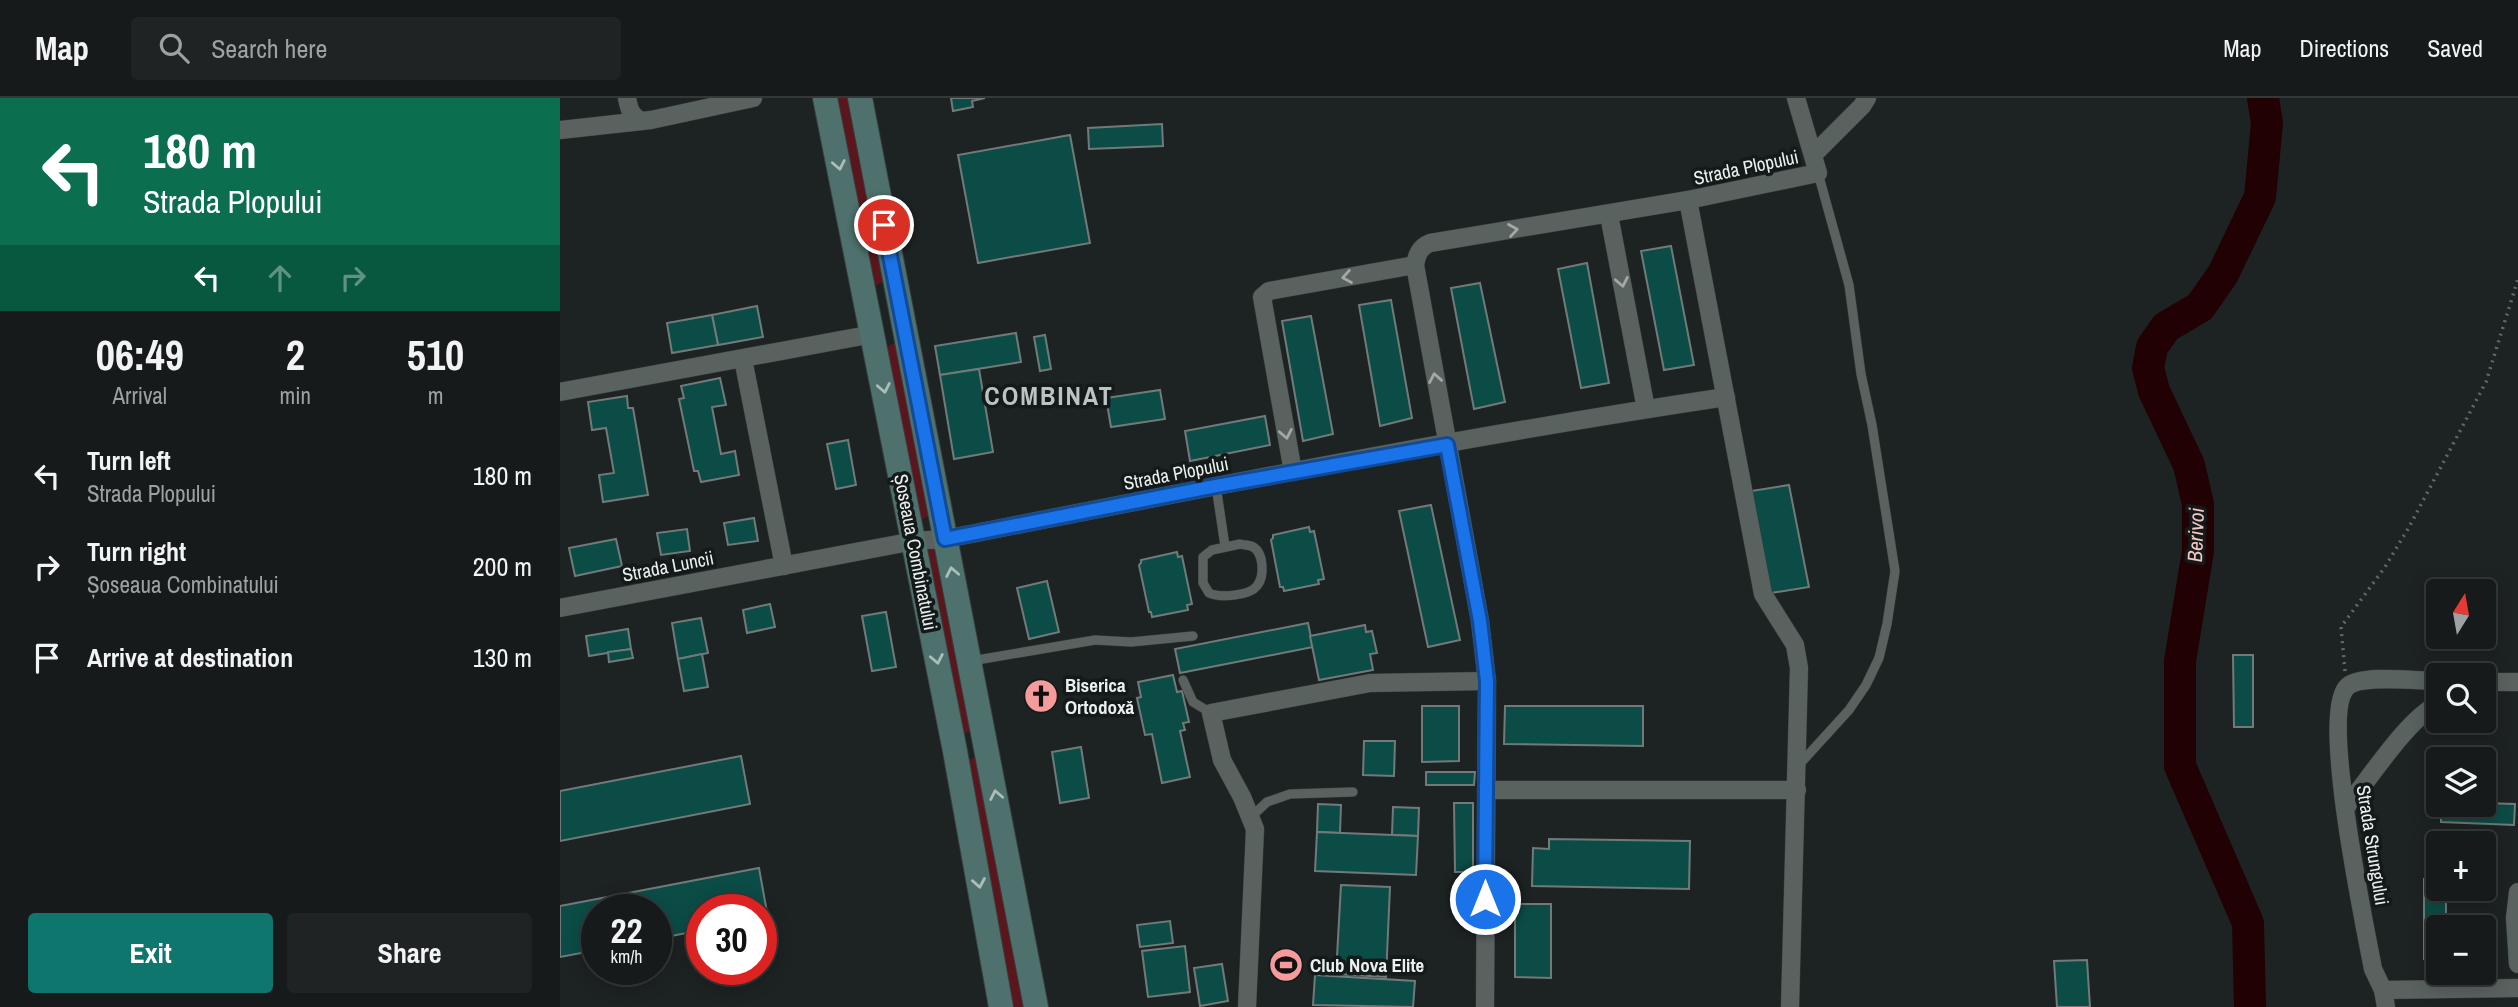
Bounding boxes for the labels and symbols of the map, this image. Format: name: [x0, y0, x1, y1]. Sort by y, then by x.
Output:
street label: Strada Plopului: [1691, 143, 1801, 191]
one-way arrow: [831, 159, 846, 171]
pin: [854, 195, 914, 255]
one-way arrow: [1507, 223, 1519, 238]
one-way arrow: [1341, 269, 1353, 284]
one-way arrow: [1614, 276, 1629, 288]
one-way arrow: [1428, 372, 1443, 384]
district label: COMBINAT: [984, 378, 1114, 413]
one-way arrow: [875, 382, 890, 394]
one-way arrow: [1278, 428, 1293, 439]
street label: Strada Plopului: [1121, 450, 1231, 496]
street label: Șoseaua Combinatului: [888, 472, 944, 632]
water label: Berivoi: [2180, 507, 2211, 563]
street label: Strada Luncii: [620, 544, 716, 588]
one-way arrow: [945, 566, 960, 578]
north arrow: [2426, 579, 2496, 649]
one-way arrow: [928, 653, 943, 665]
place label: Biserica Ortodoxă: [1065, 672, 1135, 720]
church icon: Biserica Ortodoxă: [1022, 677, 1060, 715]
street label: Strada Strungului: [2351, 783, 2395, 907]
one-way arrow: [989, 790, 1004, 801]
position arrow: [1448, 862, 1522, 936]
one-way arrow: [971, 877, 986, 889]
speed limit sign: 30: [686, 894, 777, 985]
sports icon: Club Nova Elite: [1267, 946, 1305, 984]
place label: Club Nova Elite: [1310, 952, 1425, 978]

